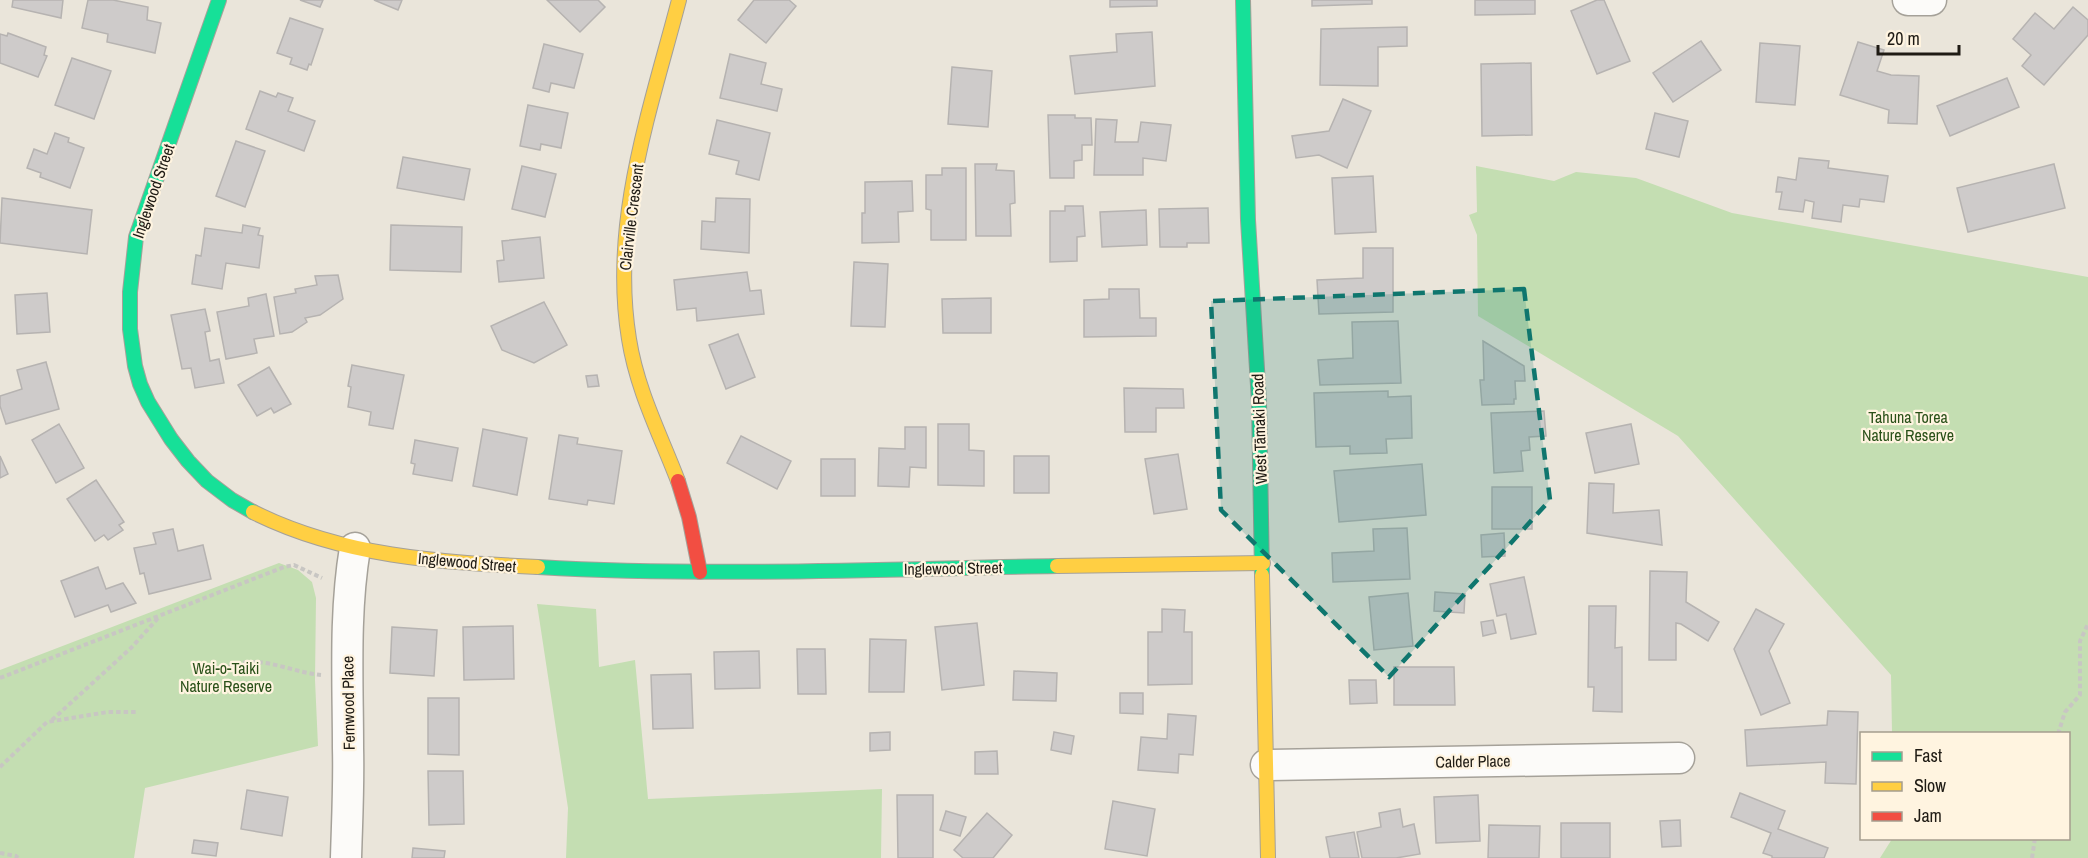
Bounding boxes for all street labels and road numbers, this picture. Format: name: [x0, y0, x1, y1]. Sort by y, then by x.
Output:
street label: Inglewood Street: [127, 141, 180, 241]
street label: Clairville Crescent: [614, 162, 648, 272]
street label: West Tāmaki Road: [1246, 373, 1272, 485]
street label: Inglewood Street: [417, 547, 517, 577]
street label: Inglewood Street: [904, 556, 1003, 580]
street label: Fernwood Place: [336, 656, 360, 750]
street label: Calder Place: [1435, 749, 1511, 773]

